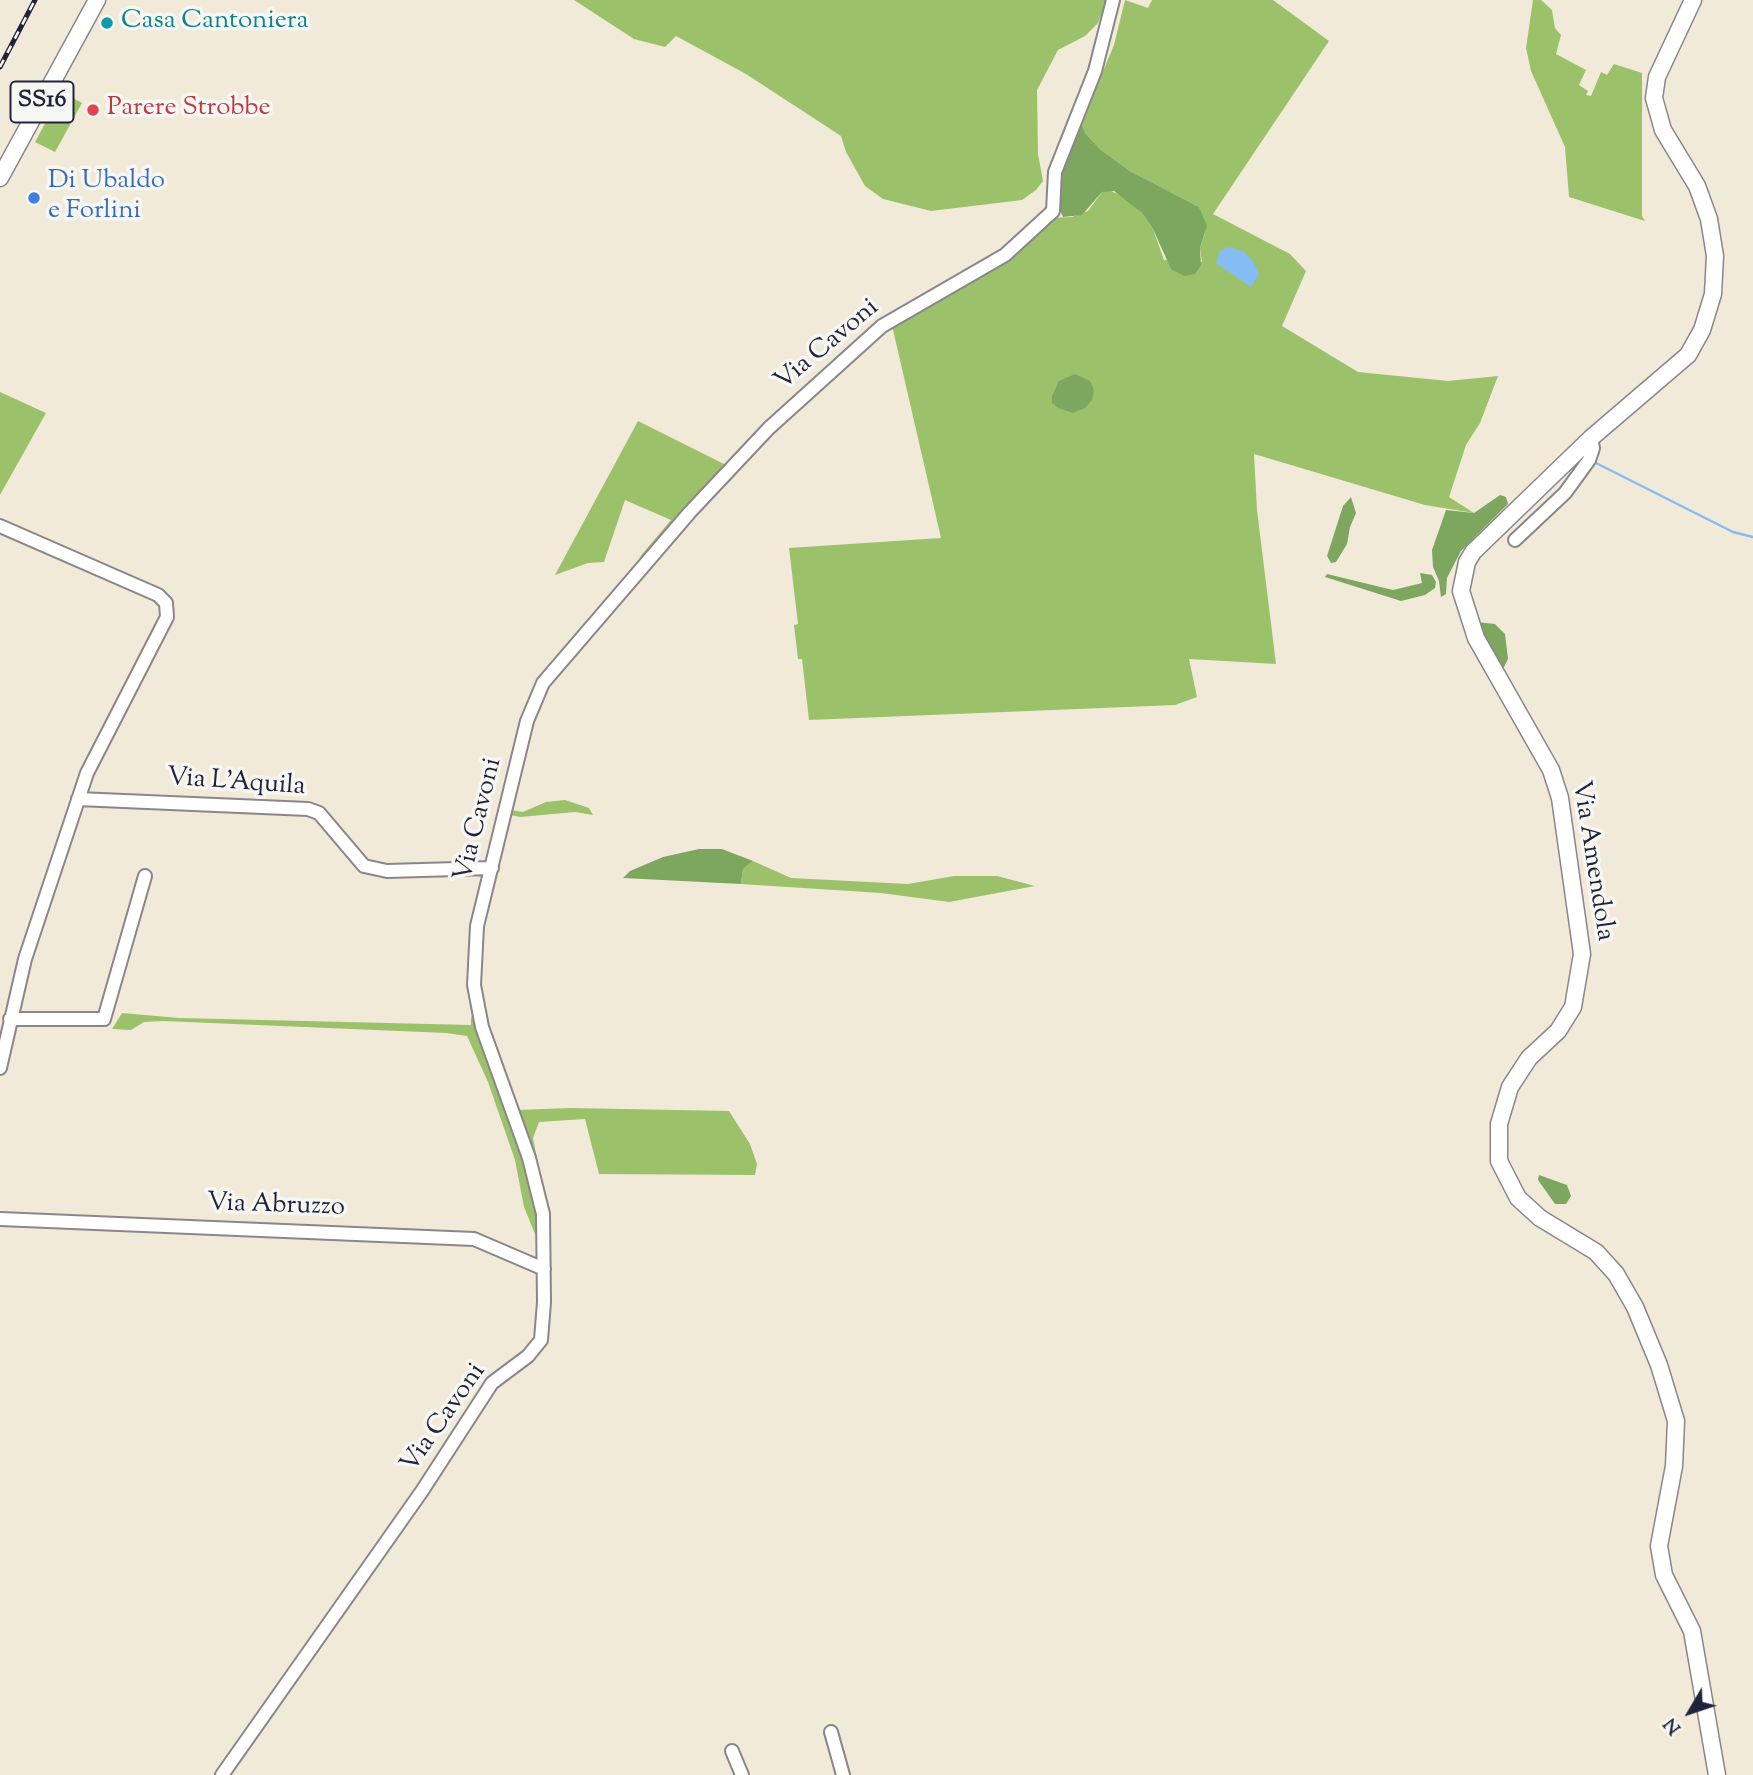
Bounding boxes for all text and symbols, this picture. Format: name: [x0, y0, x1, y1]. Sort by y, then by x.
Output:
place label: Casa Cantoniera: [121, 7, 309, 39]
marker: Casa Cantoniera: [99, 15, 115, 31]
road number: SS16: [10, 82, 74, 122]
place label: Parere Strobbe: [107, 94, 271, 126]
marker: Parere Strobbe: [85, 102, 101, 118]
place label: Di Ubaldo e Forlini: [48, 167, 165, 228]
marker: Di Ubaldo e Forlini: [26, 190, 42, 206]
street label: Via Cavoni: [770, 293, 886, 399]
street label: Via Cavoni: [450, 755, 510, 885]
street label: Via L'Aquila: [166, 764, 306, 804]
street label: Via Amendola: [1563, 779, 1619, 943]
street label: Via Abruzzo: [206, 1189, 346, 1225]
street label: Via Cavoni: [396, 1358, 494, 1480]
north arrow: [1655, 1677, 1725, 1747]
text: N: [1658, 1711, 1689, 1740]

